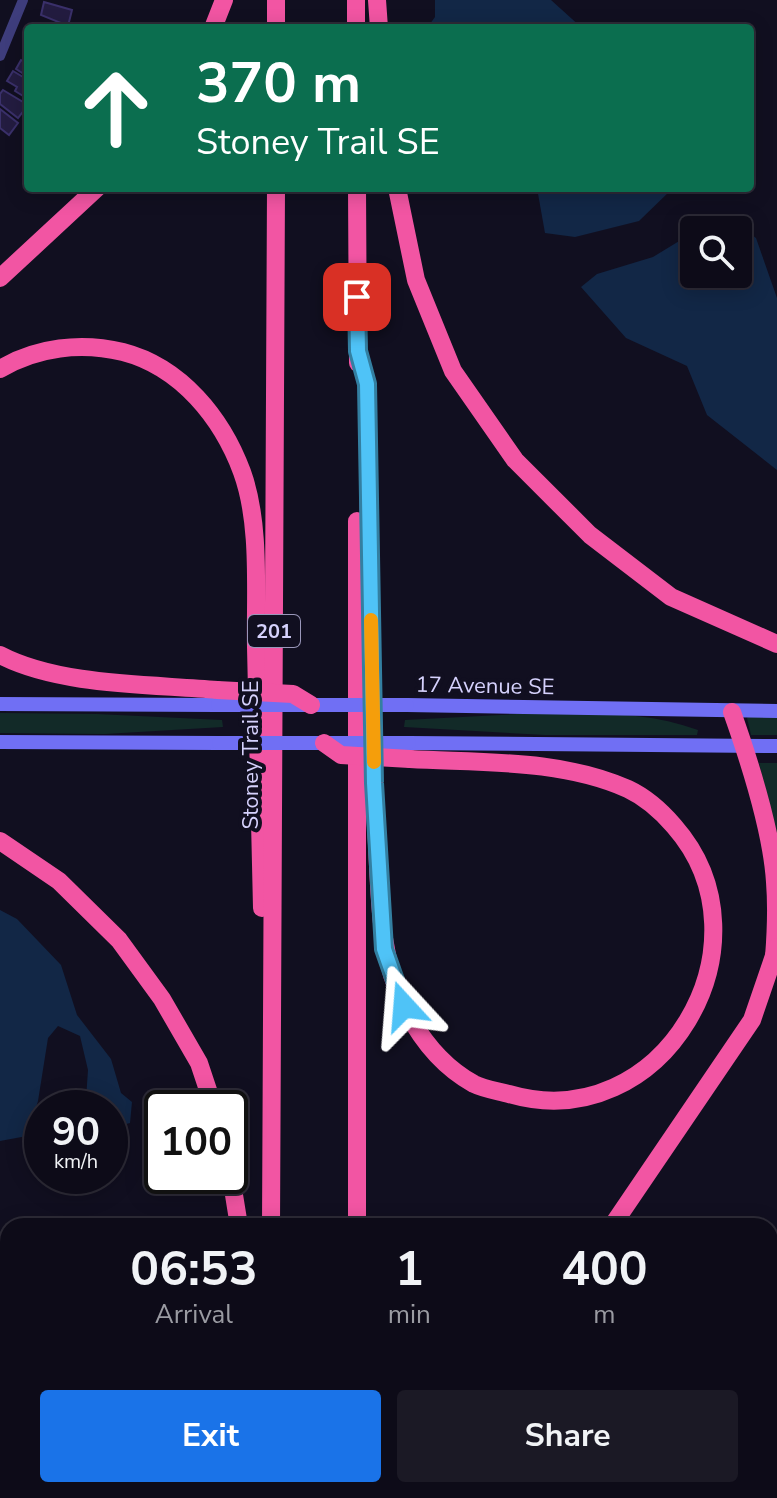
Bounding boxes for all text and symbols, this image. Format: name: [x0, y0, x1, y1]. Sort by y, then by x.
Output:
text: 370 m: [196, 45, 361, 122]
icon: ahead: [64, 56, 168, 160]
text: Stoney Trail SE: [196, 118, 440, 167]
map controls: [680, 216, 752, 288]
button: search: [680, 216, 752, 288]
pin: [323, 263, 391, 331]
icon: arrive: [335, 275, 379, 319]
road number: 201: [248, 615, 300, 647]
street label: 17 Avenue SE: [415, 670, 555, 702]
street label: Stoney Trail SE: [236, 681, 266, 829]
position arrow: [362, 964, 446, 1048]
speed limit sign: 100: [144, 1090, 248, 1194]
text: 90: [52, 1105, 100, 1159]
text: km/h: [54, 1148, 98, 1175]
text: 06:53: [130, 1236, 257, 1302]
text: 1: [395, 1236, 424, 1302]
text: 400: [561, 1236, 648, 1302]
text: Arrival: [155, 1297, 233, 1332]
text: min: [388, 1297, 431, 1332]
text: m: [593, 1297, 616, 1332]
button: Exit: [40, 1390, 381, 1482]
button: Share: [397, 1390, 738, 1482]

